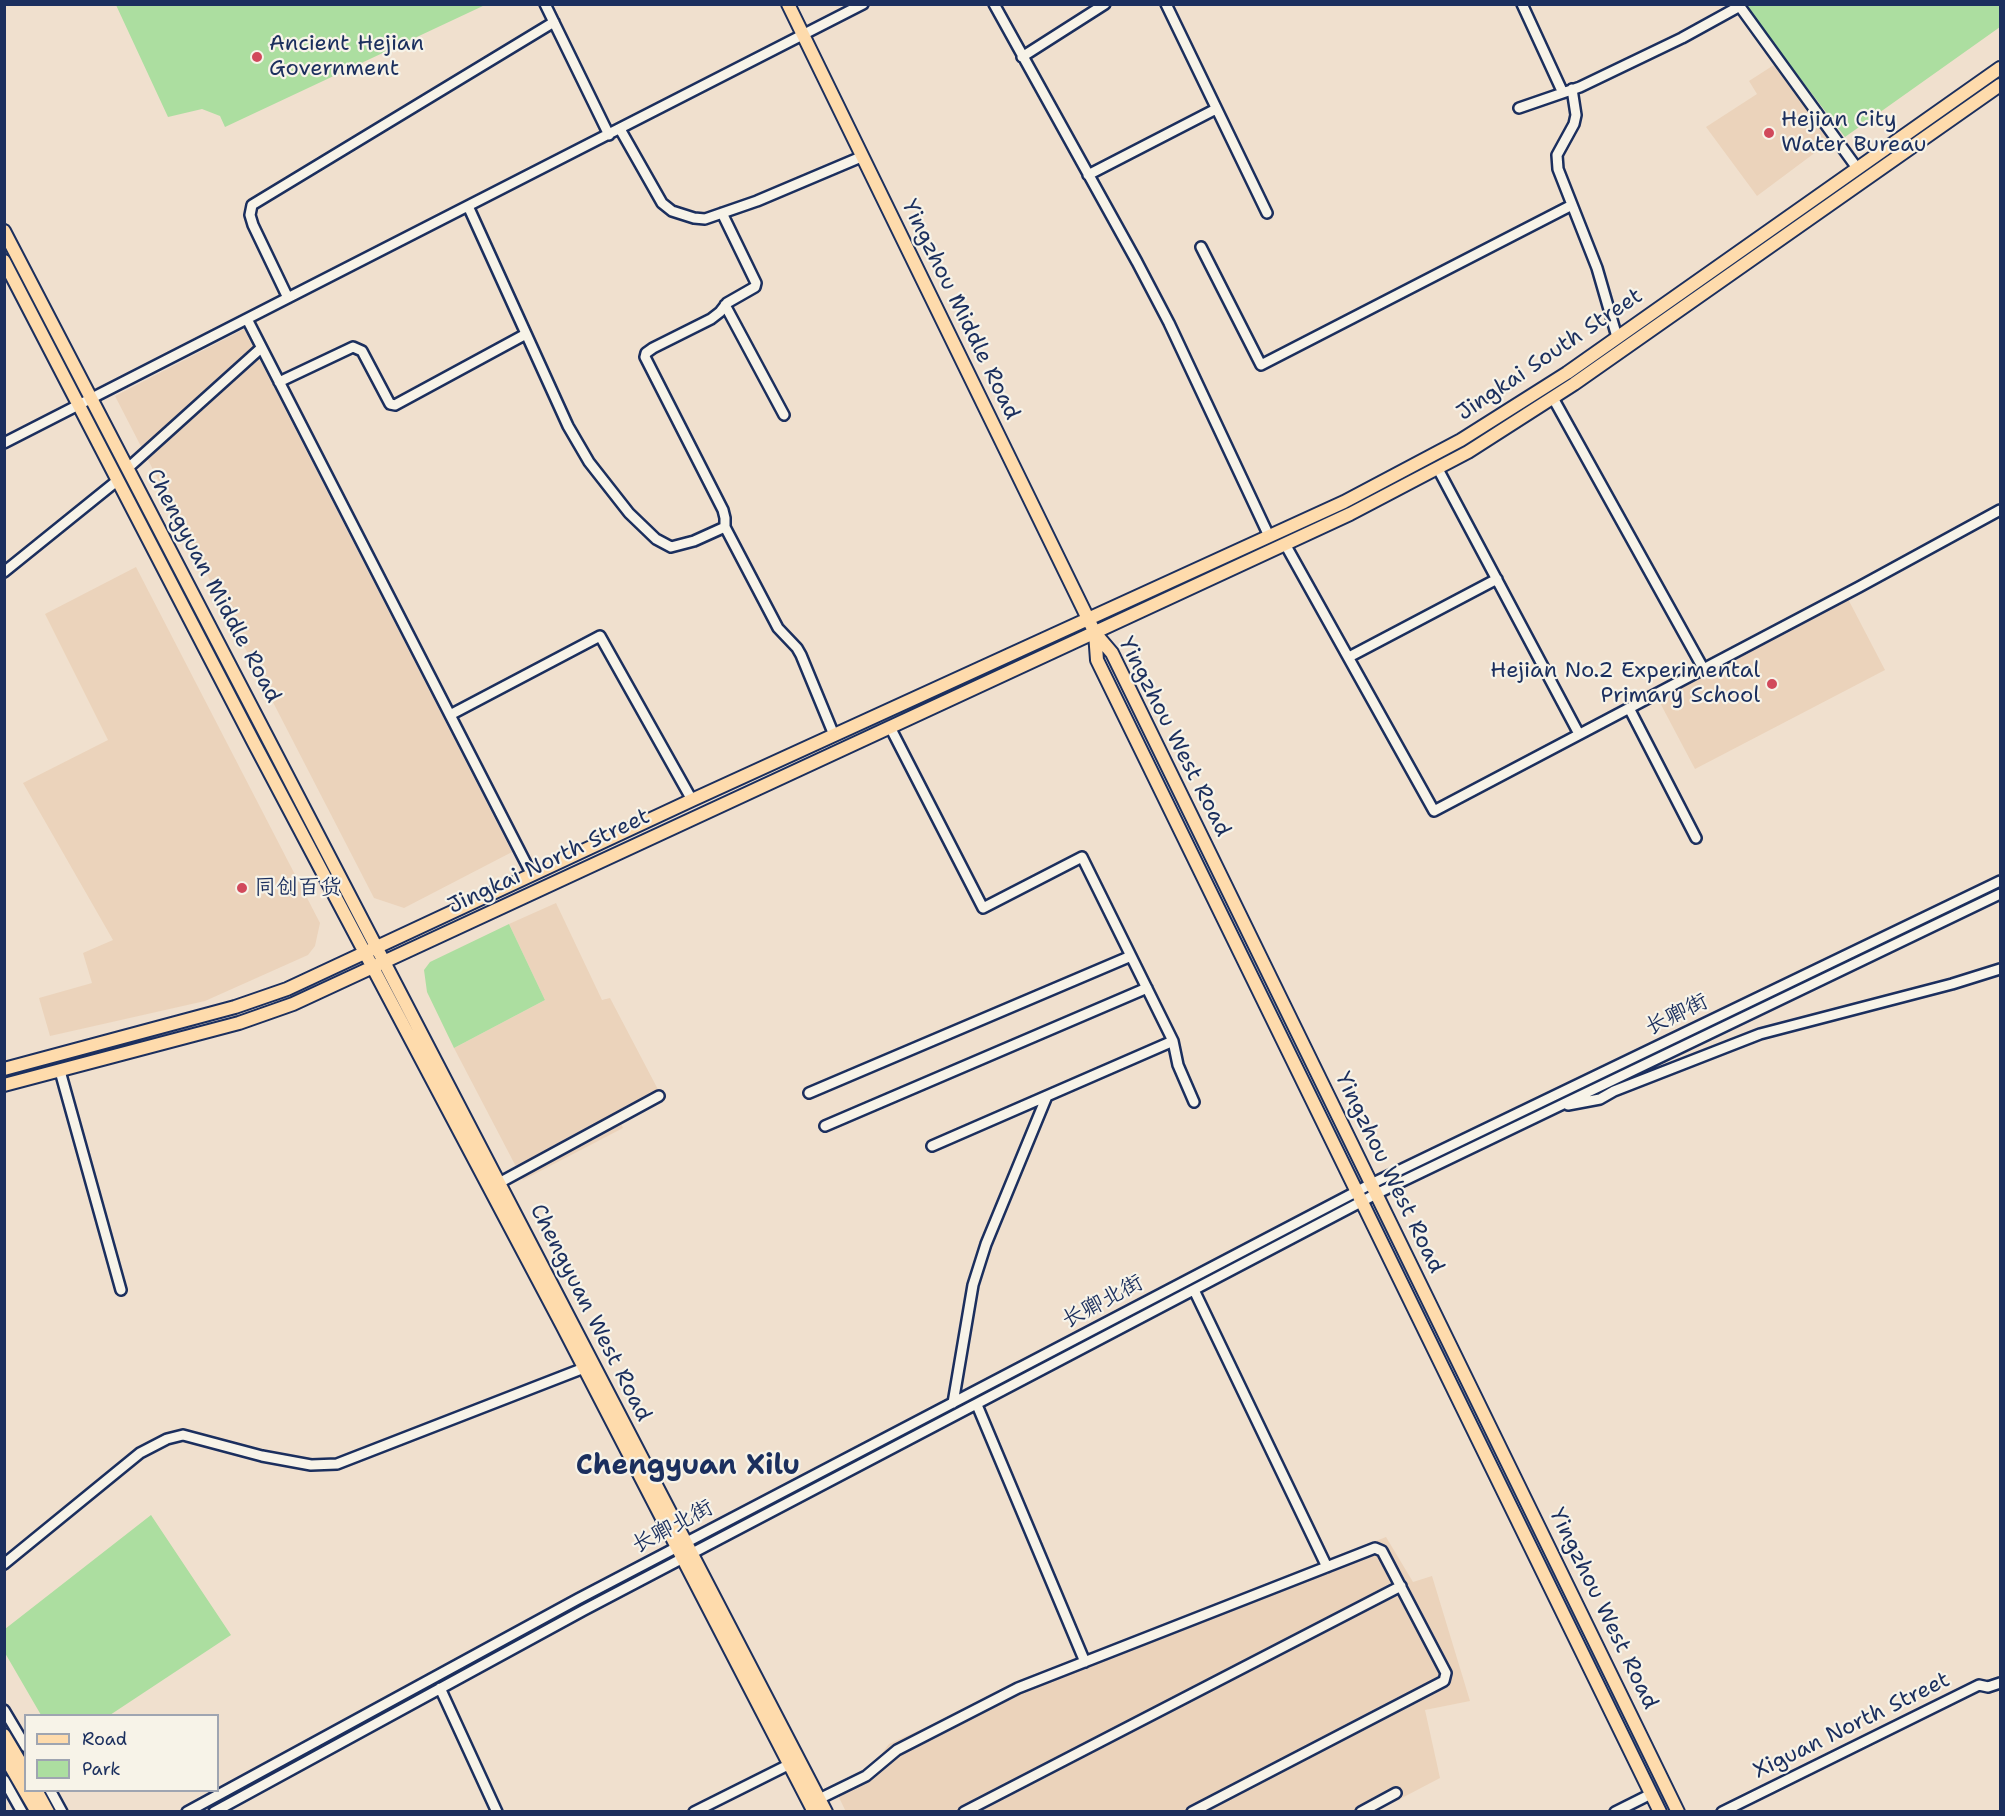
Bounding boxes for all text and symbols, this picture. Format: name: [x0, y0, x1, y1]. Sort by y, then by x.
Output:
place label: Ancient Hejian Government: [269, 31, 424, 82]
marker: Ancient Hejian Government: [250, 50, 264, 64]
place label: Hejian City Water Bureau: [1781, 107, 1926, 158]
marker: Hejian City Water Bureau: [1762, 126, 1776, 140]
street label: Yingzhou Middle Road: [895, 196, 1025, 424]
street label: Jingkai South Street: [1452, 283, 1648, 427]
street label: Chengyuan Middle Road: [140, 464, 286, 708]
street label: Yingzhou West Road: [1112, 633, 1236, 841]
place label: Hejian No.2 Experimental Primary School: [1490, 658, 1760, 710]
marker: Hejian No.2 Experimental Primary School: [1765, 677, 1779, 691]
street label: Jingkai North Street: [444, 804, 654, 920]
place label: 同创百货: [254, 875, 342, 901]
marker: 同创百货: [235, 881, 249, 895]
street label: 长卿街: [1642, 989, 1712, 1041]
street label: Yingzhou West Road: [1329, 1068, 1449, 1278]
street label: Chengyuan West Road: [524, 1200, 656, 1426]
street label: 长卿北街: [1058, 1270, 1148, 1334]
district label: Chengyuan Xilu: [576, 1450, 800, 1484]
street label: 长卿北街: [628, 1495, 718, 1559]
street label: Yingzhou West Road: [1543, 1504, 1663, 1714]
street label: Xiguan North Street: [1750, 1667, 1954, 1785]
legend: [24, 1714, 219, 1792]
text: Road: [82, 1727, 127, 1751]
text: Park: [82, 1757, 121, 1781]

